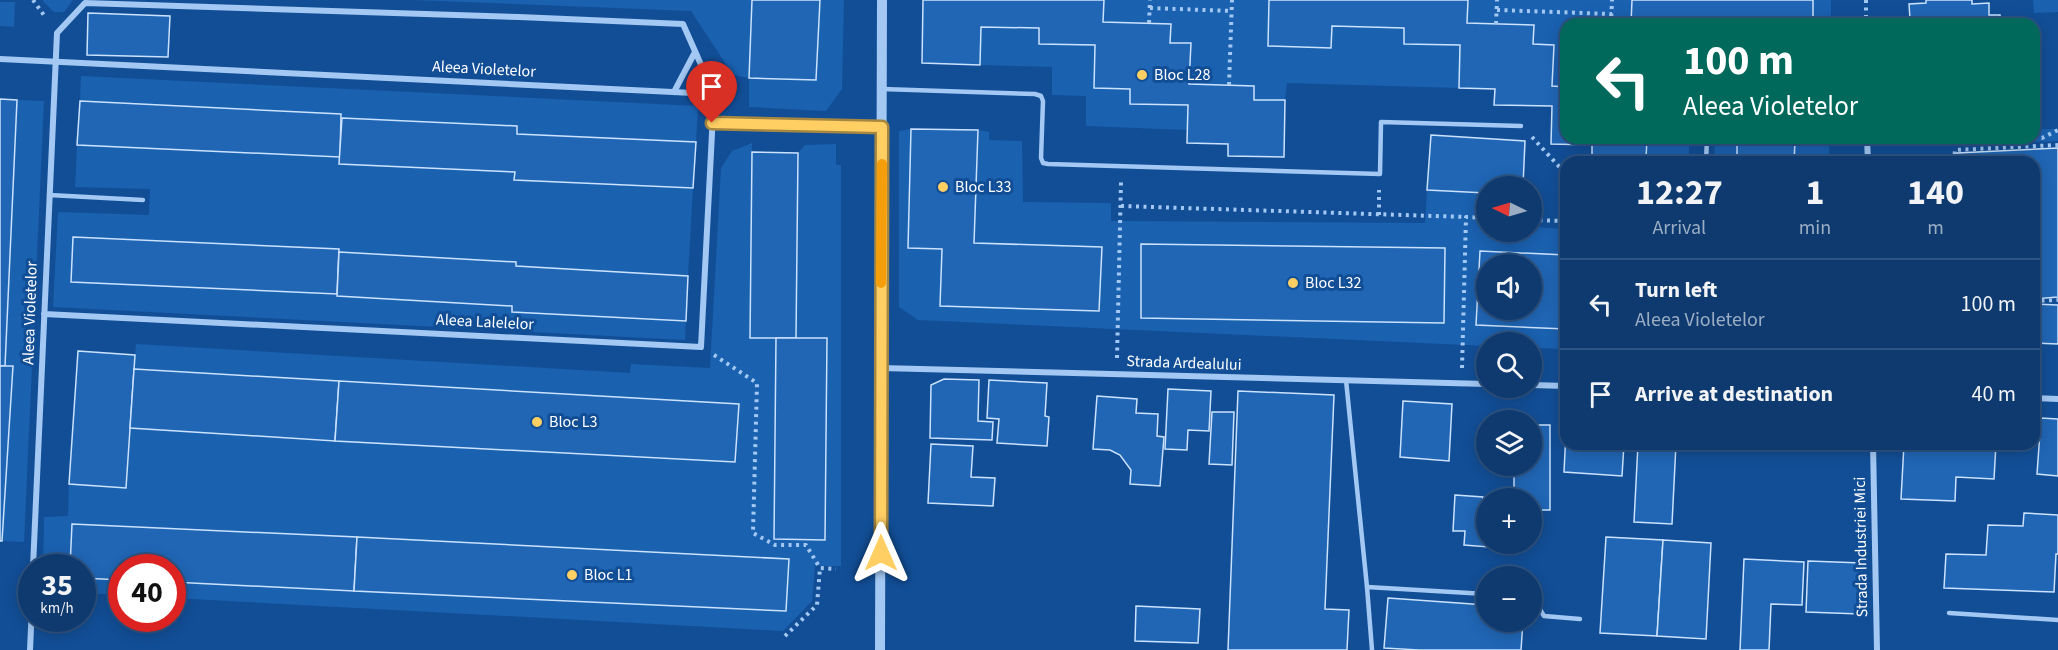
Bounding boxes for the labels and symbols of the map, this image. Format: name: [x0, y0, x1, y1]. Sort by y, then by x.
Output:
street label: Aleea Violetelor: [432, 55, 537, 83]
pin: [686, 61, 737, 123]
place label: Bloc L28: [1154, 64, 1210, 86]
marker: Bloc L28: [1135, 68, 1149, 82]
place label: Bloc L33: [955, 176, 1011, 198]
north arrow: [1476, 176, 1542, 242]
marker: Bloc L33: [936, 180, 950, 194]
street label: Aleea Violetelor: [17, 260, 43, 365]
place label: Bloc L32: [1305, 272, 1361, 294]
marker: Bloc L32: [1286, 276, 1300, 290]
street label: Aleea Lalelelor: [436, 308, 535, 336]
street label: Strada Ardealului: [1126, 350, 1242, 376]
place label: Bloc L3: [549, 411, 597, 433]
marker: Bloc L3: [530, 415, 544, 429]
street label: Strada Industriei Mici: [1849, 476, 1873, 618]
position arrow: [849, 521, 913, 585]
speed limit sign: 40: [108, 554, 186, 632]
place label: Bloc L1: [584, 564, 632, 586]
marker: Bloc L1: [565, 568, 579, 582]

